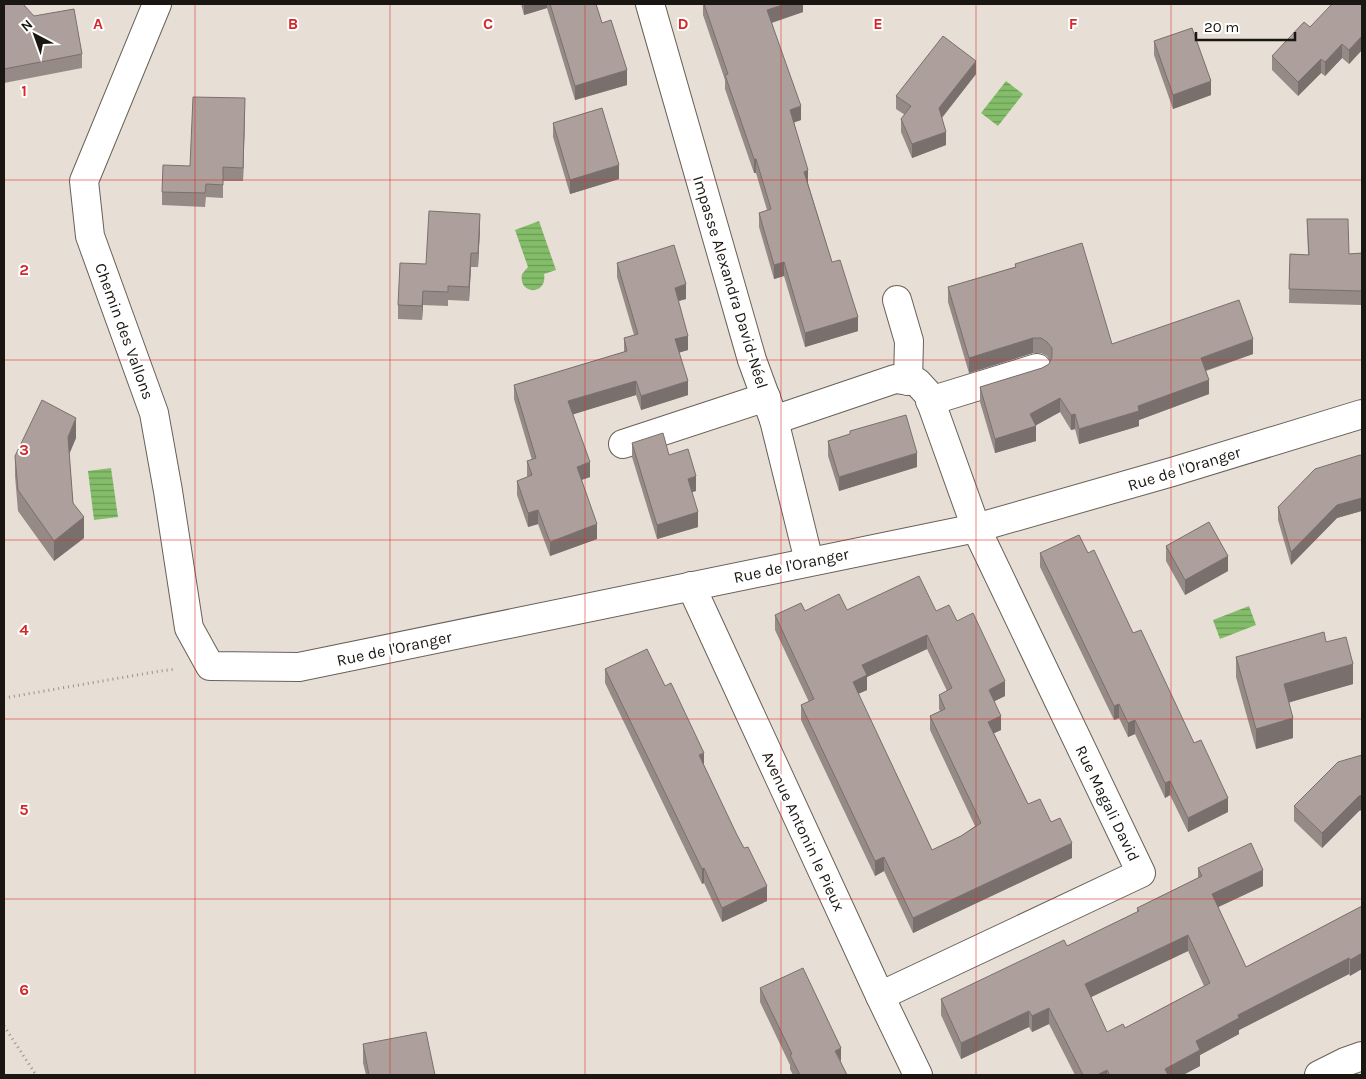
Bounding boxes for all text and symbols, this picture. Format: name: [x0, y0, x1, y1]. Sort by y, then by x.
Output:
north arrow: [10, 10, 60, 60]
scale bar: [1196, 10, 1295, 42]
text: A: [93, 14, 103, 33]
text: B: [288, 14, 298, 33]
text: C: [483, 14, 493, 33]
text: D: [678, 14, 689, 33]
text: E: [873, 14, 883, 33]
text: F: [1069, 14, 1078, 33]
text: N: [17, 16, 36, 35]
text: 20 m: [1204, 18, 1239, 36]
text: 1: [21, 81, 27, 100]
street label: Impasse Alexandra David-Néel: [689, 173, 772, 391]
text: 2: [19, 260, 29, 279]
street label: Chemin des Vallons: [91, 260, 158, 402]
text: 3: [19, 440, 29, 459]
street label: Rue de l'Oranger: [1125, 442, 1243, 495]
street label: Rue de l'Oranger: [732, 544, 851, 587]
text: 4: [19, 620, 29, 639]
street label: Rue de l'Oranger: [335, 627, 454, 670]
street label: Rue Magali David: [1071, 742, 1144, 864]
street label: Avenue Antonin le Pieux: [758, 748, 849, 914]
text: 5: [19, 800, 29, 819]
text: 6: [19, 980, 29, 999]

